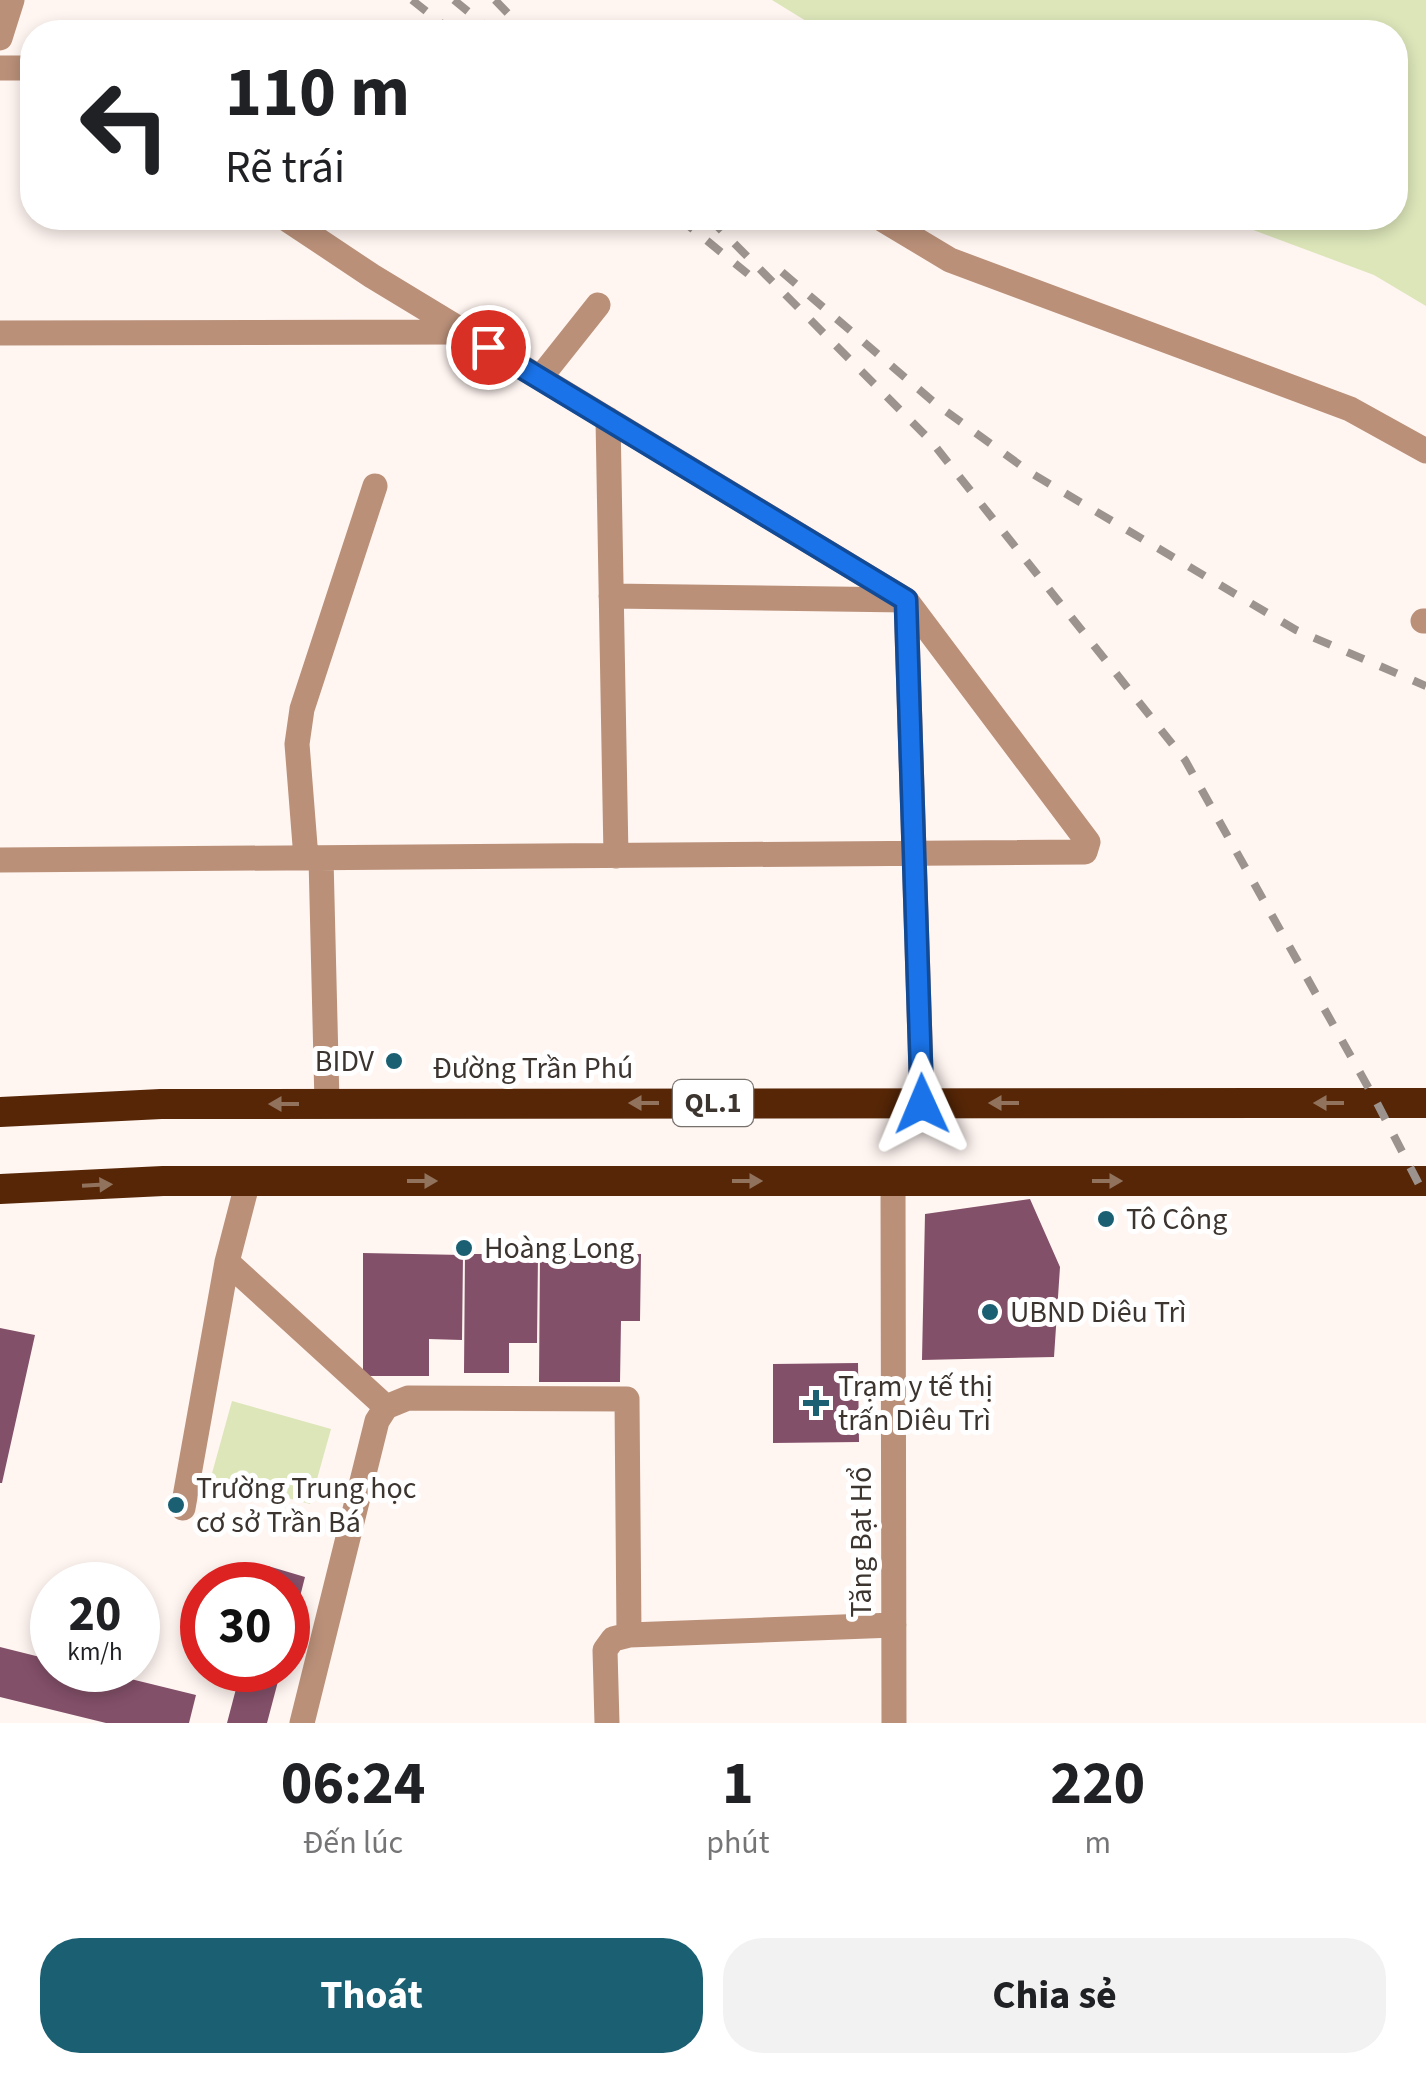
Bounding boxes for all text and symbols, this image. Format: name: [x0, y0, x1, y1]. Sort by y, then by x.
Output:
text: 110 m: [225, 43, 410, 143]
icon: left: [60, 60, 190, 190]
text: Rẽ trái: [225, 136, 345, 200]
pin: [446, 305, 531, 390]
icon: arrive: [461, 320, 516, 375]
place label: BIDV: [315, 1040, 375, 1083]
street label: Đường Trần Phú: [433, 1047, 633, 1090]
marker: BIDV: [383, 1050, 405, 1072]
position arrow: [870, 1052, 974, 1156]
road number: QL.1: [673, 1080, 753, 1126]
one-way arrow: [627, 1095, 659, 1111]
one-way arrow: [987, 1095, 1019, 1111]
one-way arrow: [1312, 1095, 1344, 1111]
one-way arrow: [267, 1096, 299, 1112]
one-way arrow: [407, 1173, 439, 1189]
one-way arrow: [732, 1173, 764, 1189]
one-way arrow: [1092, 1173, 1124, 1189]
one-way arrow: [82, 1176, 114, 1192]
place label: Tô Công: [1126, 1198, 1227, 1241]
marker: Tô Công: [1095, 1208, 1117, 1230]
place label: Hoàng Long: [484, 1227, 634, 1270]
marker: Hoàng Long: [453, 1237, 475, 1259]
place label: UBND Diêu Trì: [1010, 1291, 1186, 1334]
marker: UBND Diêu Trì: [979, 1301, 1001, 1323]
place label: Trạm y tế thị trấn Diêu Trì: [838, 1365, 993, 1442]
marker: Trạm y tế thị trấn Diêu Trì: [803, 1390, 829, 1416]
place label: Trường Trung học cơ sở Trần Bá: [196, 1467, 416, 1544]
street label: Tăng Bạt Hổ: [840, 1467, 883, 1617]
marker: Trường Trung học cơ sở Trần Bá: [165, 1494, 187, 1516]
speed limit sign: 30: [180, 1562, 310, 1692]
text: 20: [69, 1579, 121, 1650]
text: km/h: [67, 1634, 123, 1670]
text: 06:24: [281, 1742, 425, 1827]
text: 1: [722, 1742, 754, 1827]
text: 220: [1050, 1742, 1145, 1827]
text: Đến lúc: [303, 1820, 403, 1866]
text: phút: [706, 1820, 770, 1866]
text: m: [1085, 1820, 1111, 1866]
button: Thoát: [40, 1938, 703, 2053]
button: Chia sẻ: [723, 1938, 1386, 2053]

